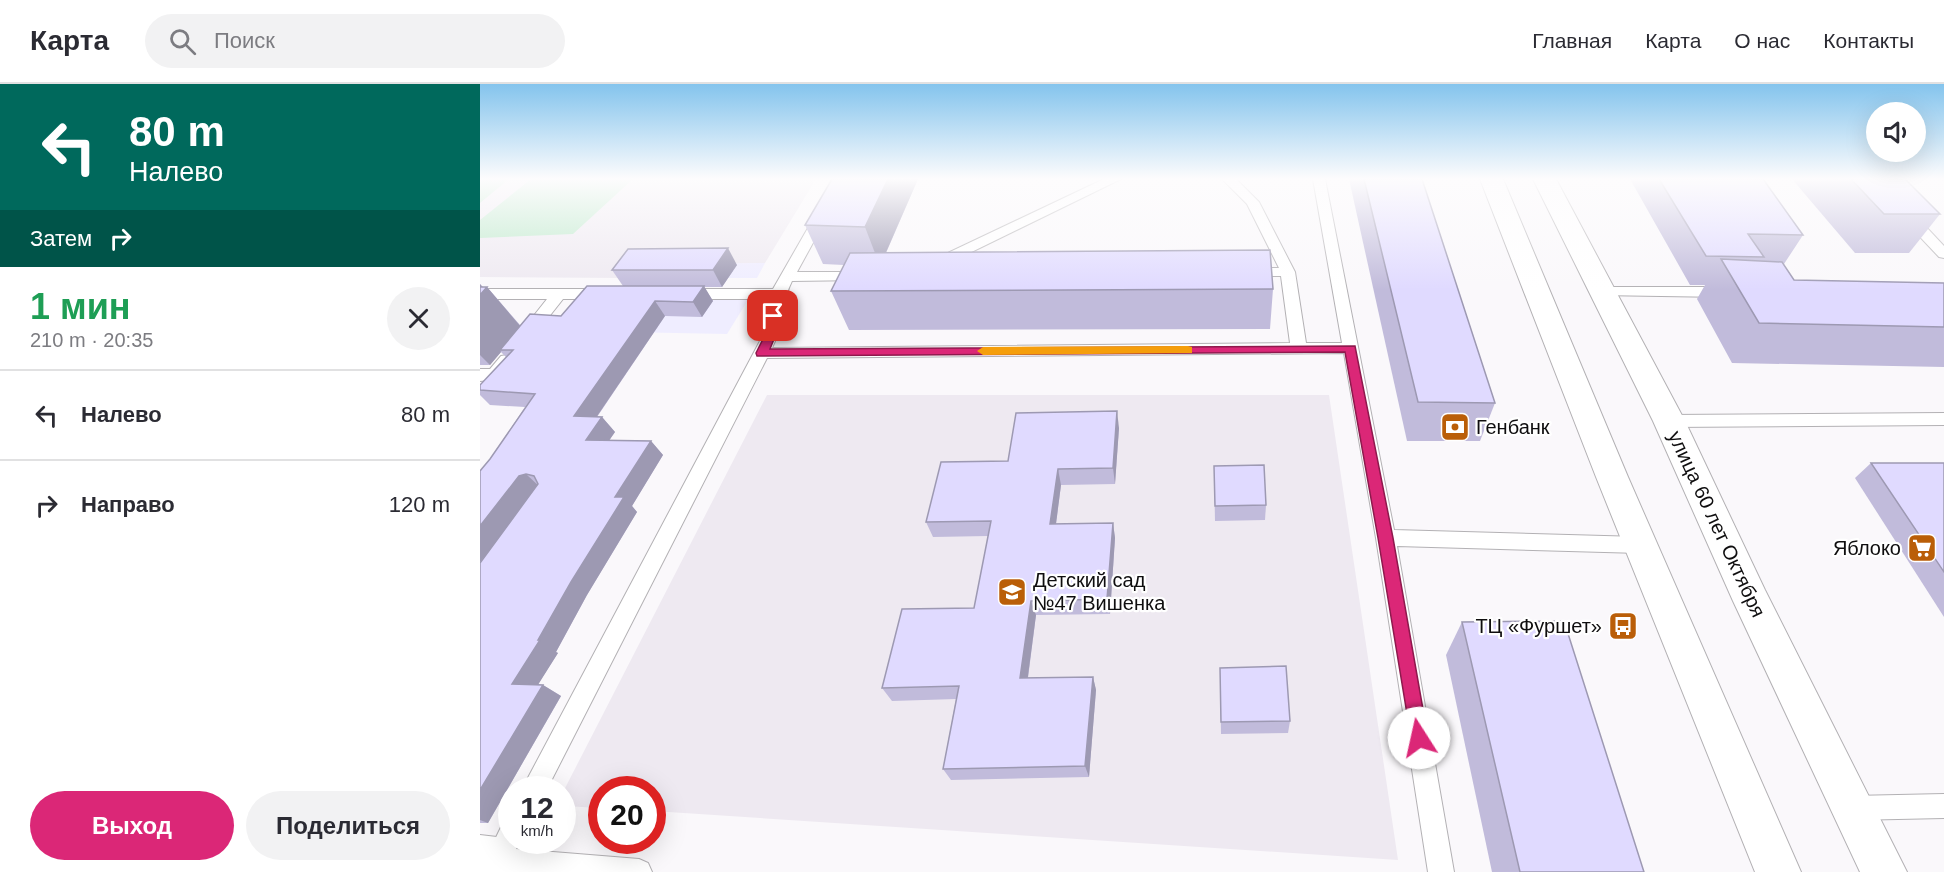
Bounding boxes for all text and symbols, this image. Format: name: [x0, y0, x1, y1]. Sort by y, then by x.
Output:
search box: [145, 14, 565, 68]
text: Карта: [30, 25, 109, 56]
icon: search: [166, 25, 199, 58]
text: Поиск: [214, 28, 275, 53]
text: Главная: [1532, 29, 1612, 52]
text: Карта: [1645, 29, 1701, 52]
text: О нас: [1734, 29, 1790, 52]
text: Контакты: [1823, 29, 1914, 52]
map controls: [1866, 102, 1926, 162]
button: sound: [1866, 102, 1926, 162]
icon: left: [30, 108, 108, 186]
text: 80 m: [129, 108, 225, 155]
text: Налево: [129, 157, 223, 187]
icon: right: [104, 222, 137, 255]
text: Затем: [30, 226, 92, 251]
text: 1 мин: [30, 286, 131, 327]
button: close: [387, 287, 450, 350]
pin: [747, 290, 798, 341]
icon: arrive: [756, 299, 789, 332]
text: 210 m · 20:35: [30, 329, 153, 351]
icon: left: [30, 399, 63, 432]
text: Налево: [81, 402, 162, 427]
text: 80 m: [401, 402, 450, 427]
bank icon: Генбанк: [1439, 411, 1471, 443]
place label: Генбанк: [1476, 416, 1550, 438]
street label: улица 60 лет Октября: [1664, 427, 1770, 621]
icon: right: [30, 489, 63, 522]
text: Направо: [81, 492, 175, 517]
text: 120 m: [389, 492, 450, 517]
supermarket icon: Яблоко: [1906, 532, 1938, 564]
place label: Яблоко: [1833, 537, 1901, 559]
place label: Детский сад №47 Вишенка: [1033, 569, 1166, 614]
school or university icon: Детский сад №47 Вишенка: [996, 576, 1028, 608]
bus stop icon: ТЦ «Фуршет»: [1607, 610, 1639, 642]
place label: ТЦ «Фуршет»: [1475, 615, 1602, 637]
position arrow: [1387, 706, 1451, 770]
speed limit sign: 20: [588, 776, 666, 854]
button: Выход: [30, 791, 234, 860]
button: Поделиться: [246, 791, 450, 860]
text: 12: [520, 791, 554, 824]
text: km/h: [521, 822, 553, 839]

